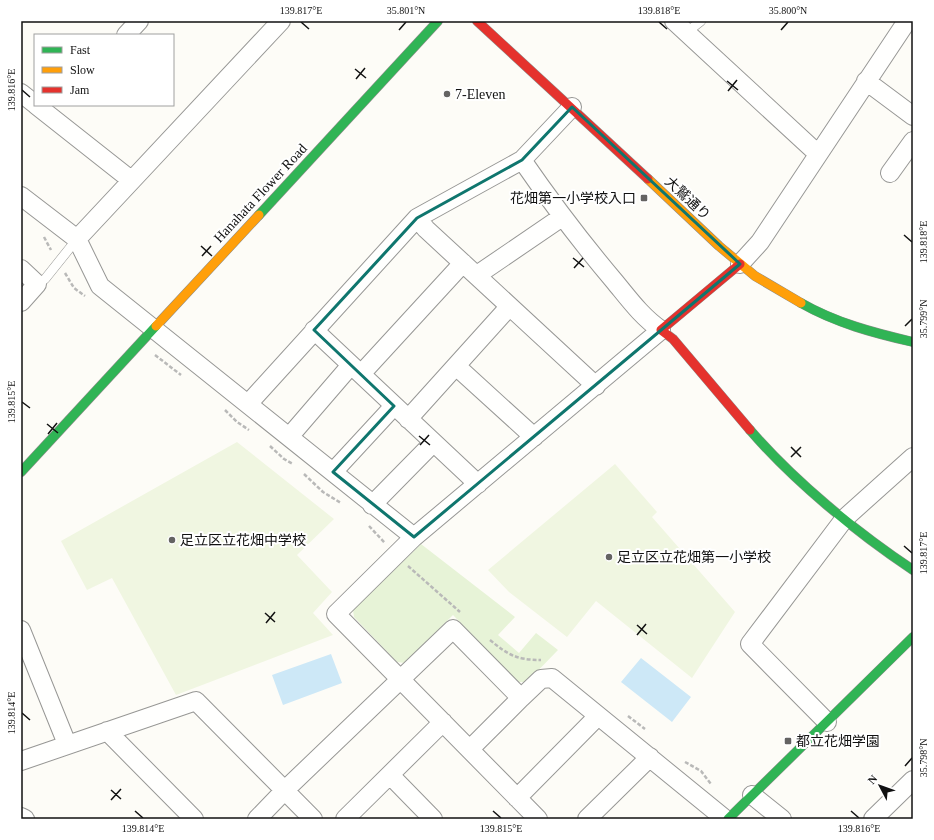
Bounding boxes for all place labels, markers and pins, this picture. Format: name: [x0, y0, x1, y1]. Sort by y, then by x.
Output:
place label: 7-Eleven: [455, 87, 506, 102]
marker: 7-Eleven: [442, 89, 452, 99]
place label: 花畑第一小学校入口: [510, 190, 636, 206]
marker: 花畑第一小学校入口: [639, 193, 649, 203]
place label: 足立区立花畑中学校: [180, 533, 306, 548]
marker: 足立区立花畑中学校: [167, 535, 177, 545]
place label: 足立区立花畑第一小学校: [617, 549, 771, 565]
marker: 足立区立花畑第一小学校: [604, 552, 614, 562]
place label: 都立花畑学園: [796, 734, 880, 749]
marker: 都立花畑学園: [783, 736, 793, 746]

